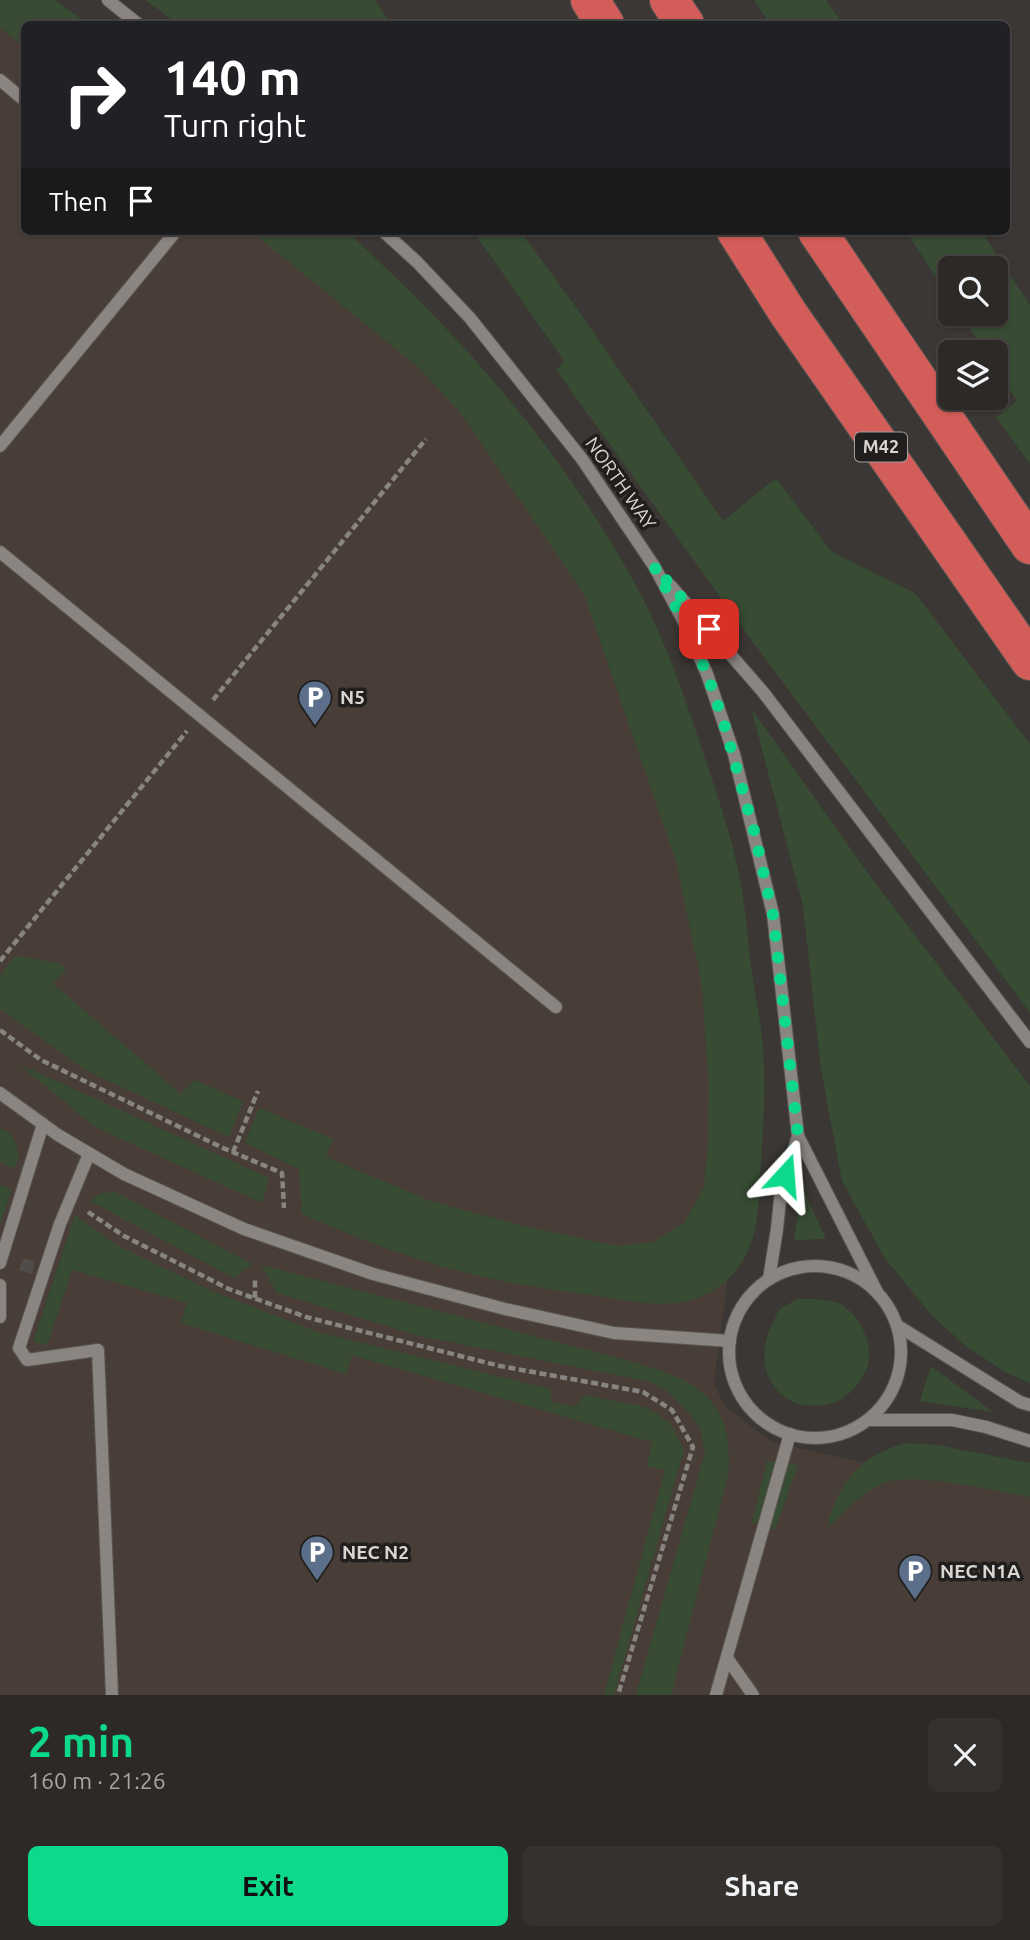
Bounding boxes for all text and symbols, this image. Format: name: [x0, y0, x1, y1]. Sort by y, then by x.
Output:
icon: right: [49, 49, 140, 140]
text: 140 m: [164, 49, 301, 104]
text: Turn right: [164, 107, 306, 143]
icon: arrive: [122, 182, 160, 220]
text: Then: [49, 187, 108, 216]
map controls: [938, 256, 1008, 410]
button: search: [938, 256, 1008, 326]
button: layers: [938, 340, 1008, 410]
road number: M42: [855, 432, 907, 462]
street label: NORTH WAY: [581, 433, 661, 533]
pin: [679, 599, 739, 659]
icon: arrive: [690, 610, 728, 648]
parking icon: N5: [296, 678, 334, 727]
place label: N5: [340, 686, 365, 708]
position arrow: [748, 1138, 822, 1212]
parking icon: NEC N2: [298, 1533, 336, 1582]
place label: NEC N2: [342, 1541, 409, 1563]
parking icon: NEC N1A: [896, 1552, 934, 1601]
place label: NEC N1A: [940, 1560, 1021, 1582]
text: 2 min: [28, 1718, 134, 1765]
button: close: [928, 1718, 1002, 1792]
text: 160 m · 21:26: [28, 1768, 166, 1793]
button: Exit: [28, 1846, 508, 1926]
button: Share: [522, 1846, 1002, 1926]

